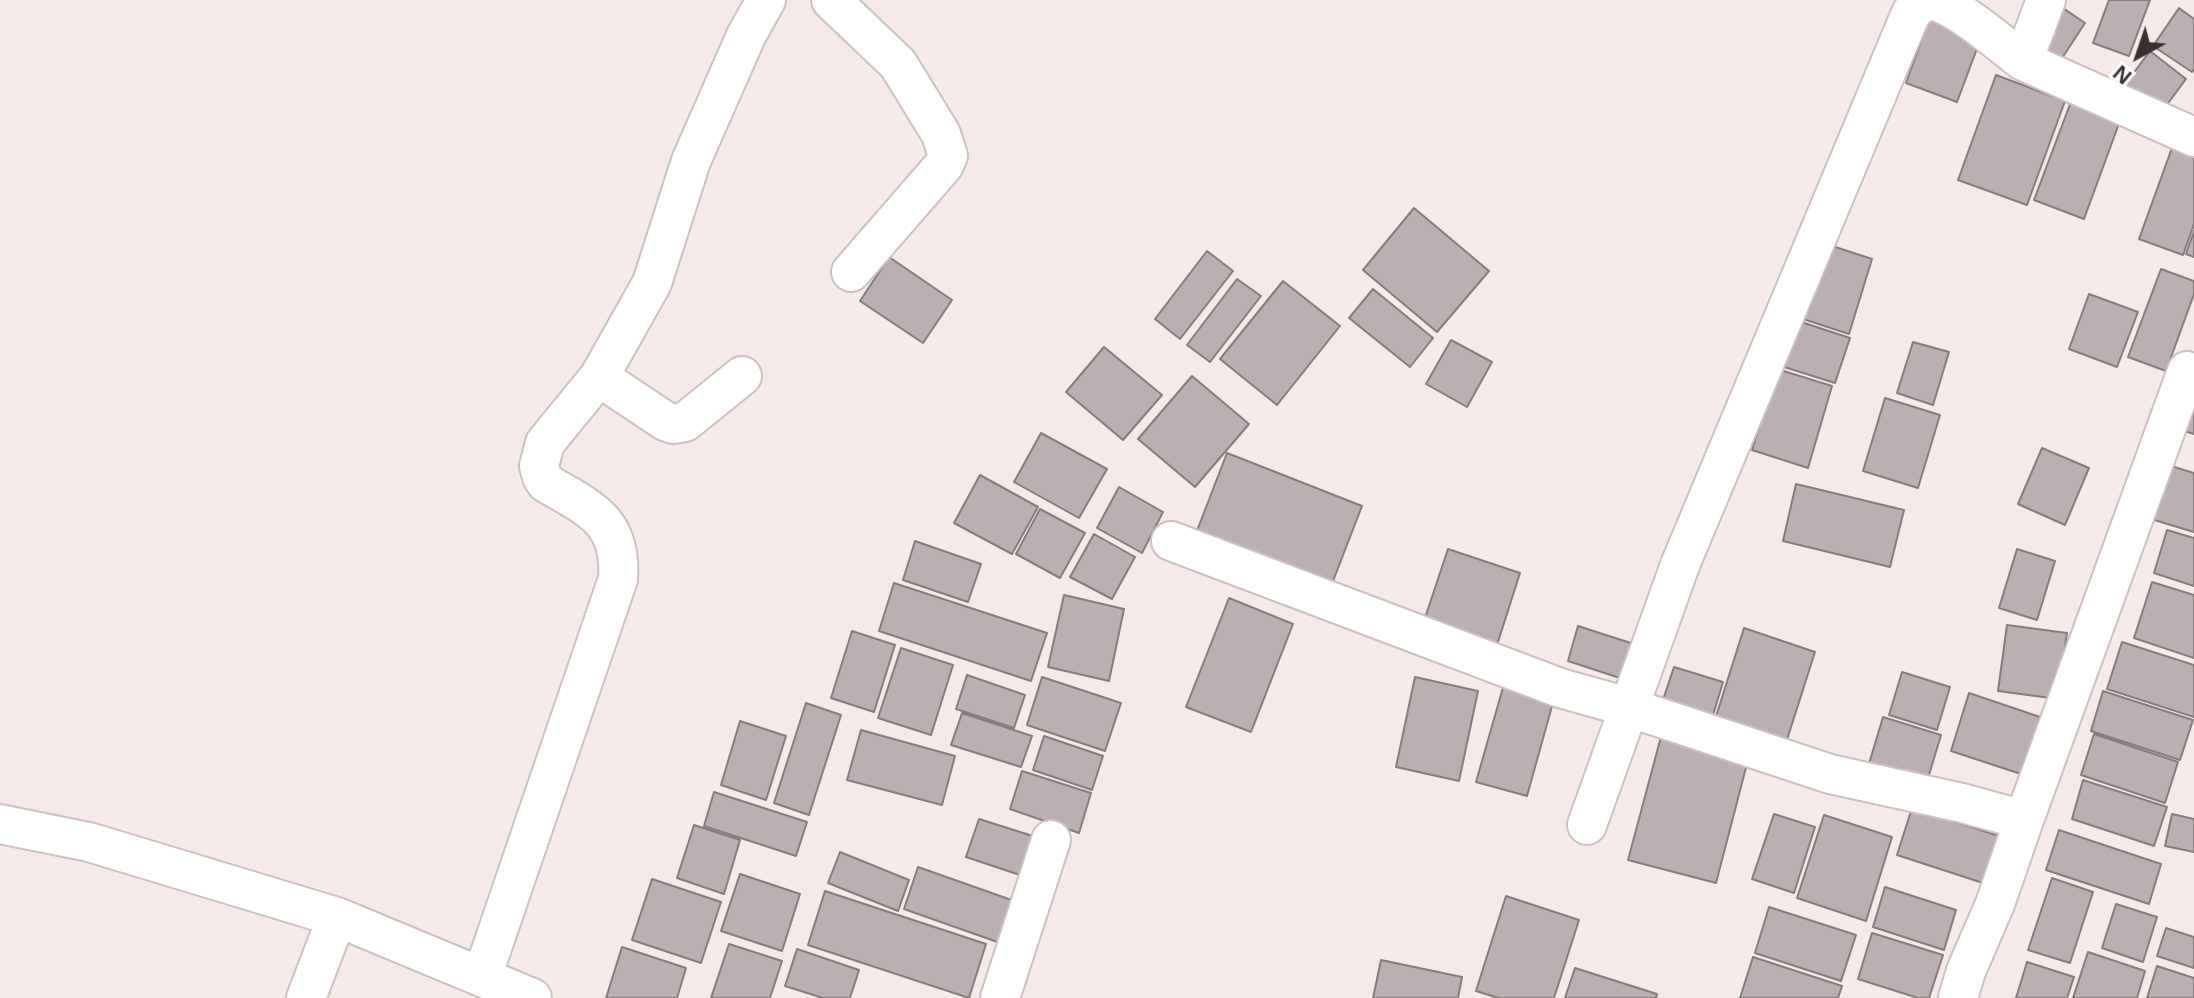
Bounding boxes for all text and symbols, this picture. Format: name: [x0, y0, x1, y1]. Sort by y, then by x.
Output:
north arrow: [2098, 16, 2178, 96]
text: N: [2108, 60, 2136, 89]

